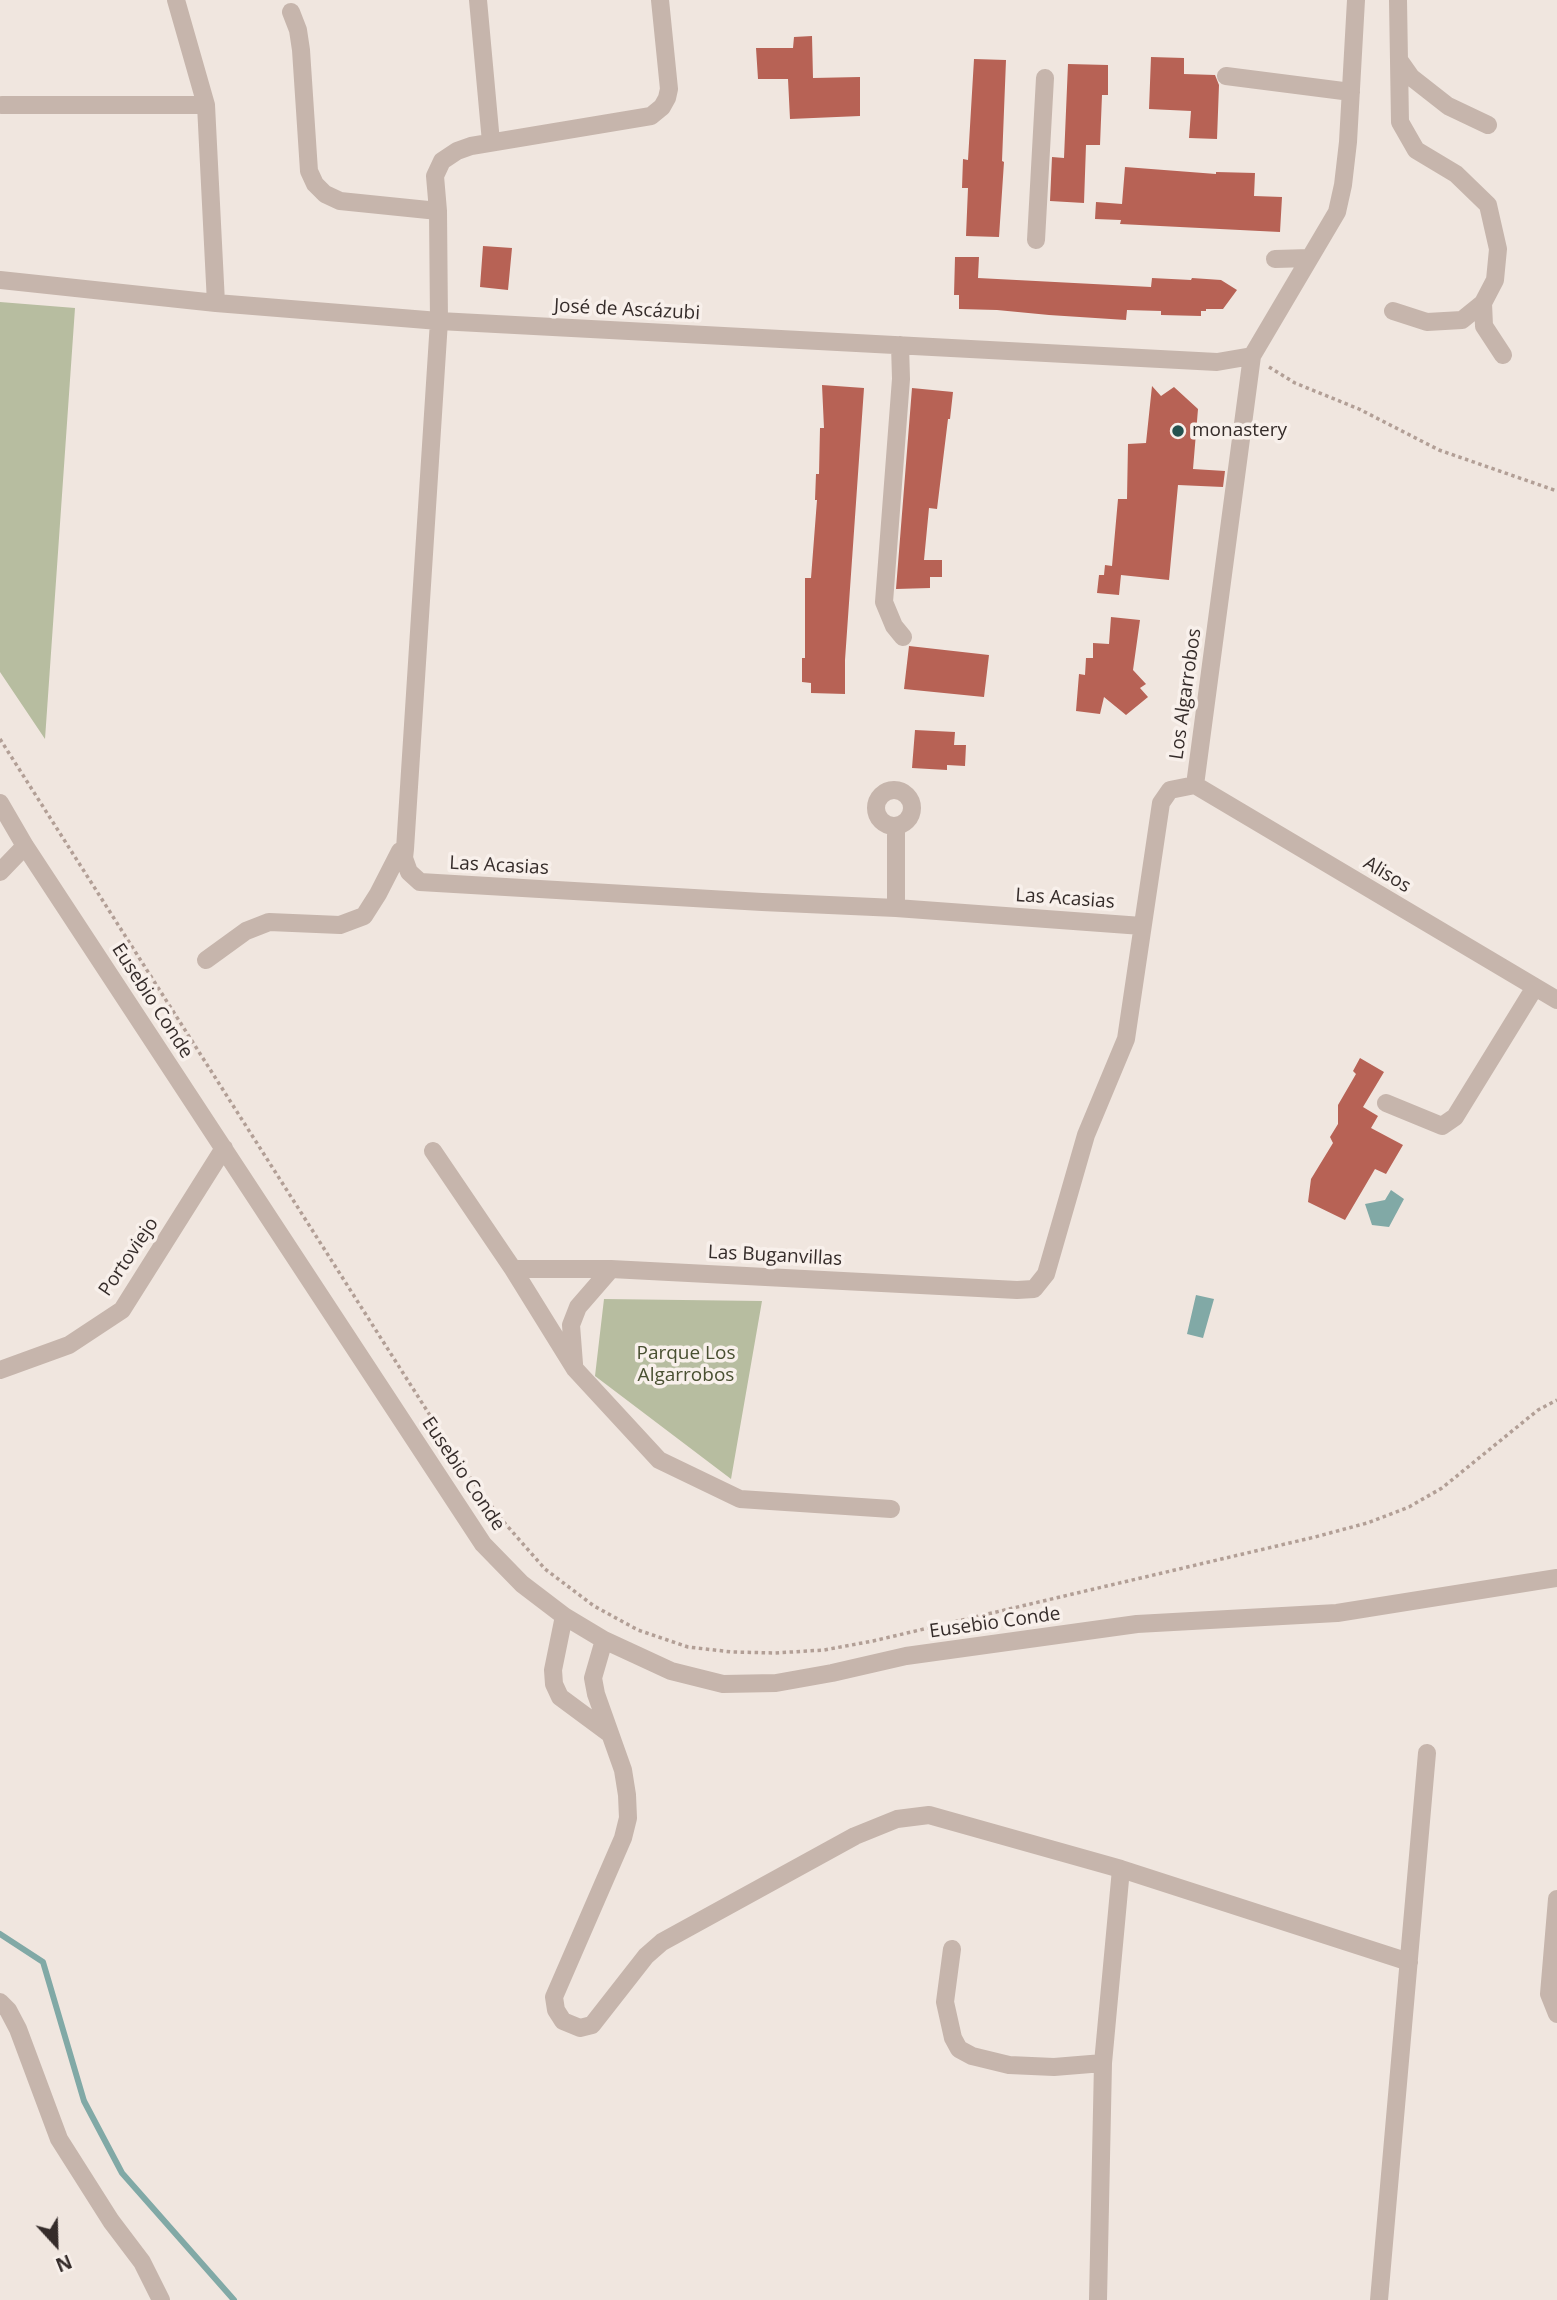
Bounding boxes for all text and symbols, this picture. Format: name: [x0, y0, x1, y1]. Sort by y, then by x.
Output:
street label: José de Ascázubi: [553, 295, 701, 325]
place label: monastery: [1192, 420, 1287, 442]
marker: monastery: [1170, 423, 1186, 439]
street label: Los Algarrobos: [1166, 627, 1206, 761]
street label: Las Acasias: [449, 852, 549, 880]
street label: Alisos: [1359, 852, 1415, 898]
street label: Las Acasias: [1015, 884, 1115, 914]
street label: Eusebio Conde: [106, 939, 198, 1063]
street label: Portoviejo: [94, 1213, 164, 1301]
street label: Las Buganvillas: [707, 1241, 843, 1271]
park label: Parque Los Algarrobos: [636, 1343, 736, 1387]
street label: Eusebio Conde: [417, 1413, 509, 1535]
street label: Eusebio Conde: [928, 1603, 1062, 1643]
north arrow: [21, 2209, 91, 2279]
text: N: [52, 2249, 76, 2278]

